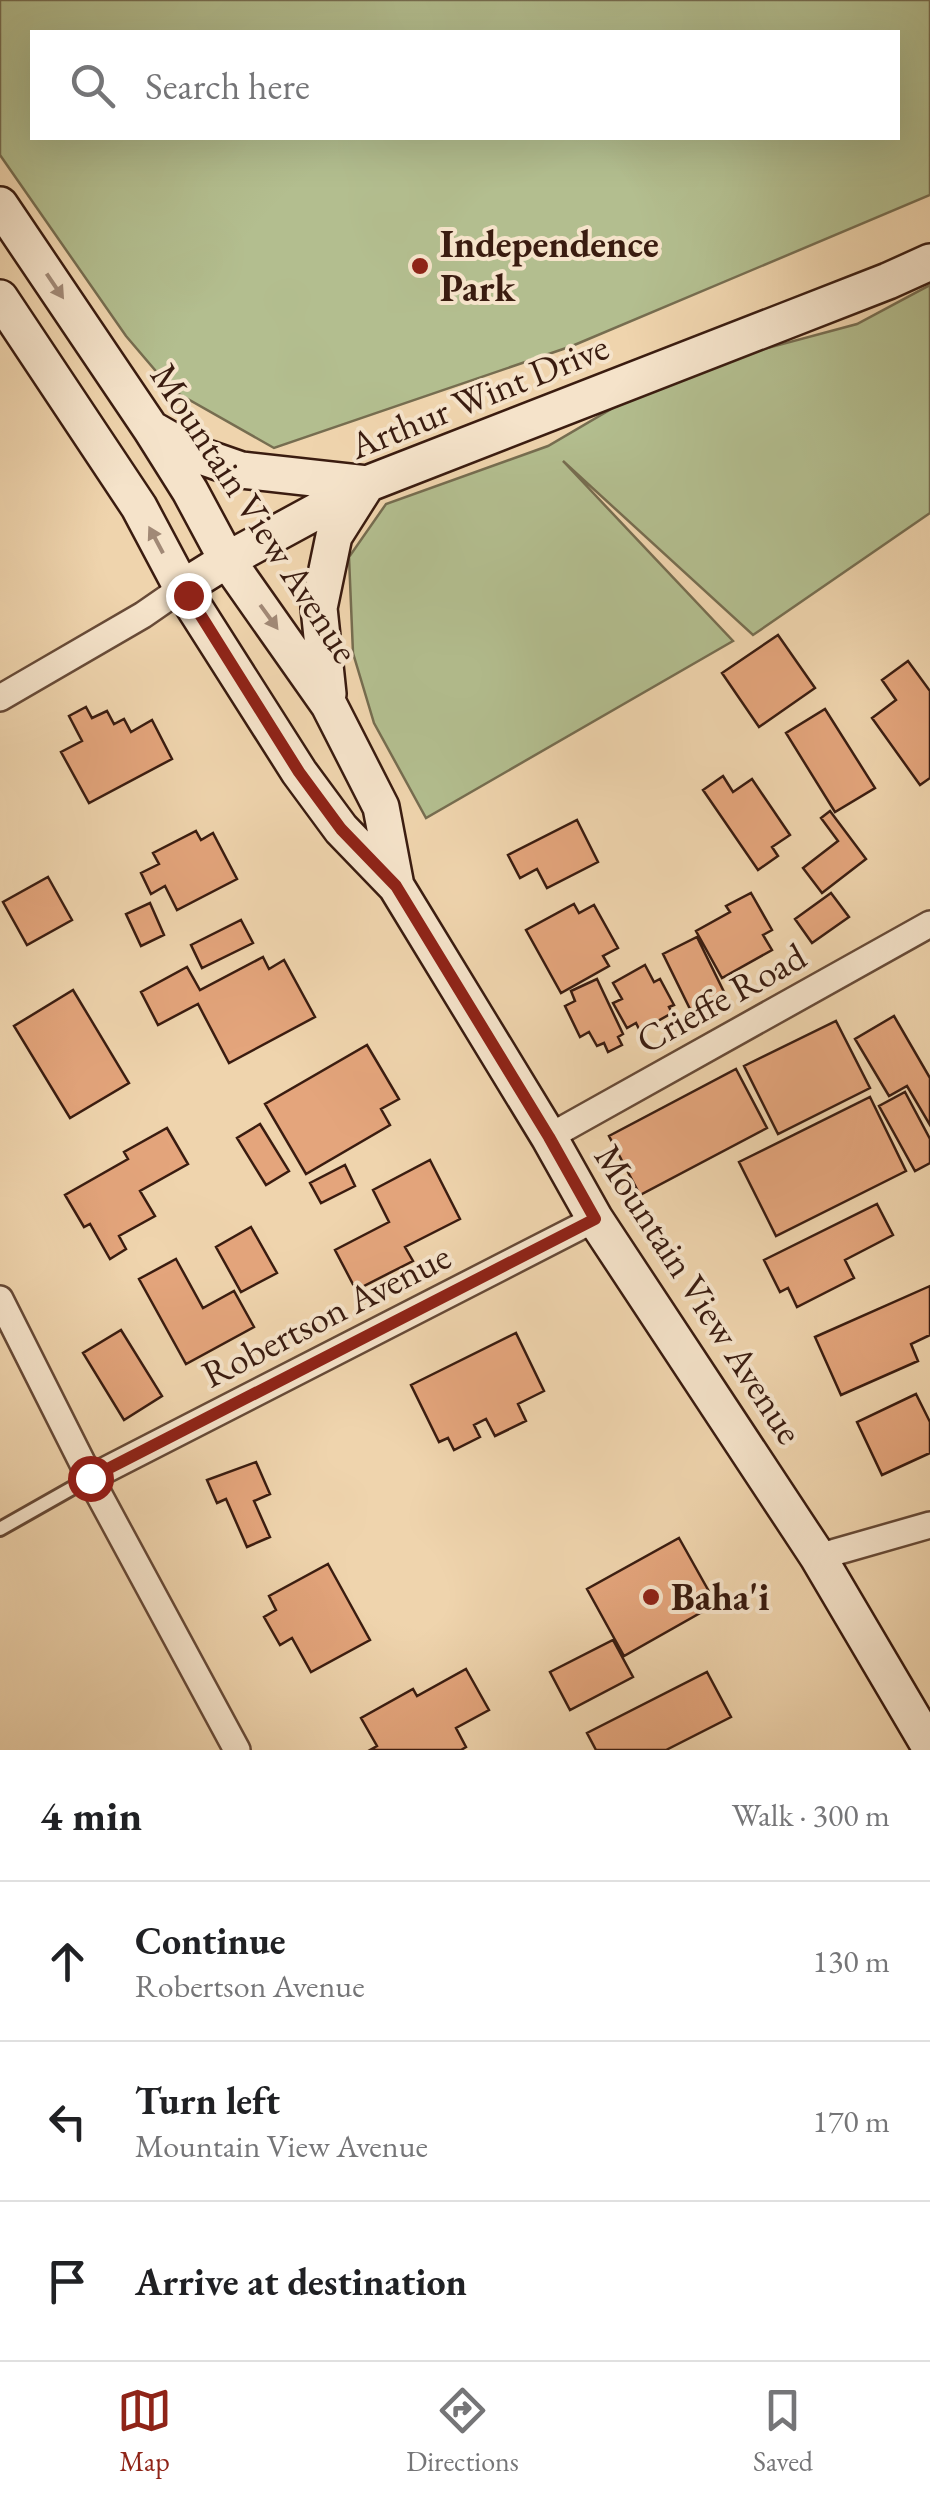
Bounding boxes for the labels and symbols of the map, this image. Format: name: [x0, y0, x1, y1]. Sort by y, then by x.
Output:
place label: Independence Park: [440, 219, 659, 312]
marker: Independence Park: [409, 255, 431, 277]
one-way arrow: [45, 273, 63, 300]
street label: Arthur Wint Drive: [341, 321, 615, 470]
street label: Mountain View Avenue: [140, 353, 371, 672]
one-way arrow: [148, 525, 165, 554]
route end: [166, 573, 212, 619]
one-way arrow: [259, 604, 279, 630]
street label: Crieffe Road: [627, 931, 815, 1064]
street label: Mountain View Avenue: [584, 1134, 815, 1453]
street label: Robertson Avenue: [193, 1231, 458, 1398]
route start: [68, 1456, 114, 1502]
place label: Baha'i: [671, 1572, 770, 1621]
marker: Baha'i: [640, 1586, 662, 1608]

